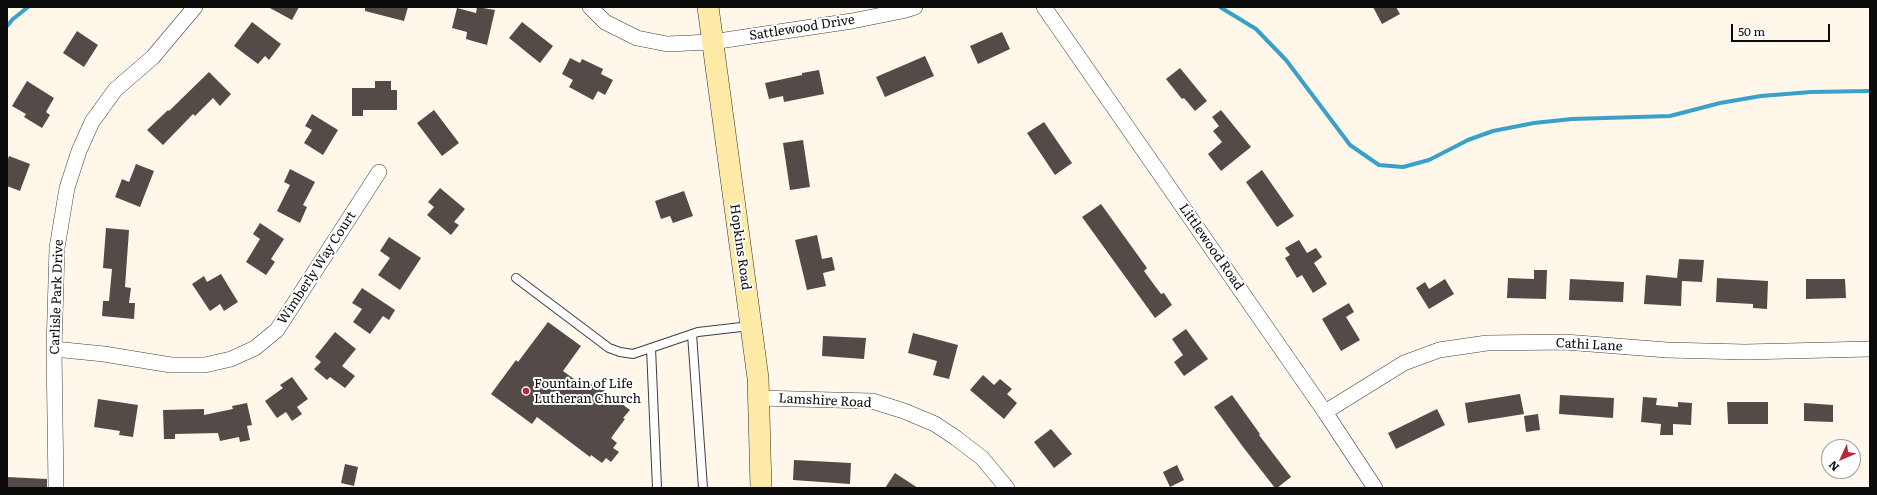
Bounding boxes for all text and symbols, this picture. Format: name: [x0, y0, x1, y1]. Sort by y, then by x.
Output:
street label: Sattlewood Drive: [748, 12, 856, 44]
scale bar: [1733, 16, 1832, 42]
text: 50 m: [1738, 22, 1765, 40]
street label: Littlewood Road: [1175, 201, 1247, 293]
street label: Hopkins Road: [726, 203, 754, 291]
street label: Wimberly Way Court: [275, 209, 359, 327]
street label: Carlisle Park Drive: [47, 239, 67, 355]
street label: Cathi Lane: [1555, 335, 1623, 355]
place label: Fountain of Life Lutheran Church: [534, 376, 641, 407]
marker: Fountain of Life Lutheran Church: [521, 386, 531, 396]
street label: Lamshire Road: [778, 391, 872, 411]
north arrow: [1821, 439, 1861, 479]
text: N: [1824, 458, 1842, 476]

